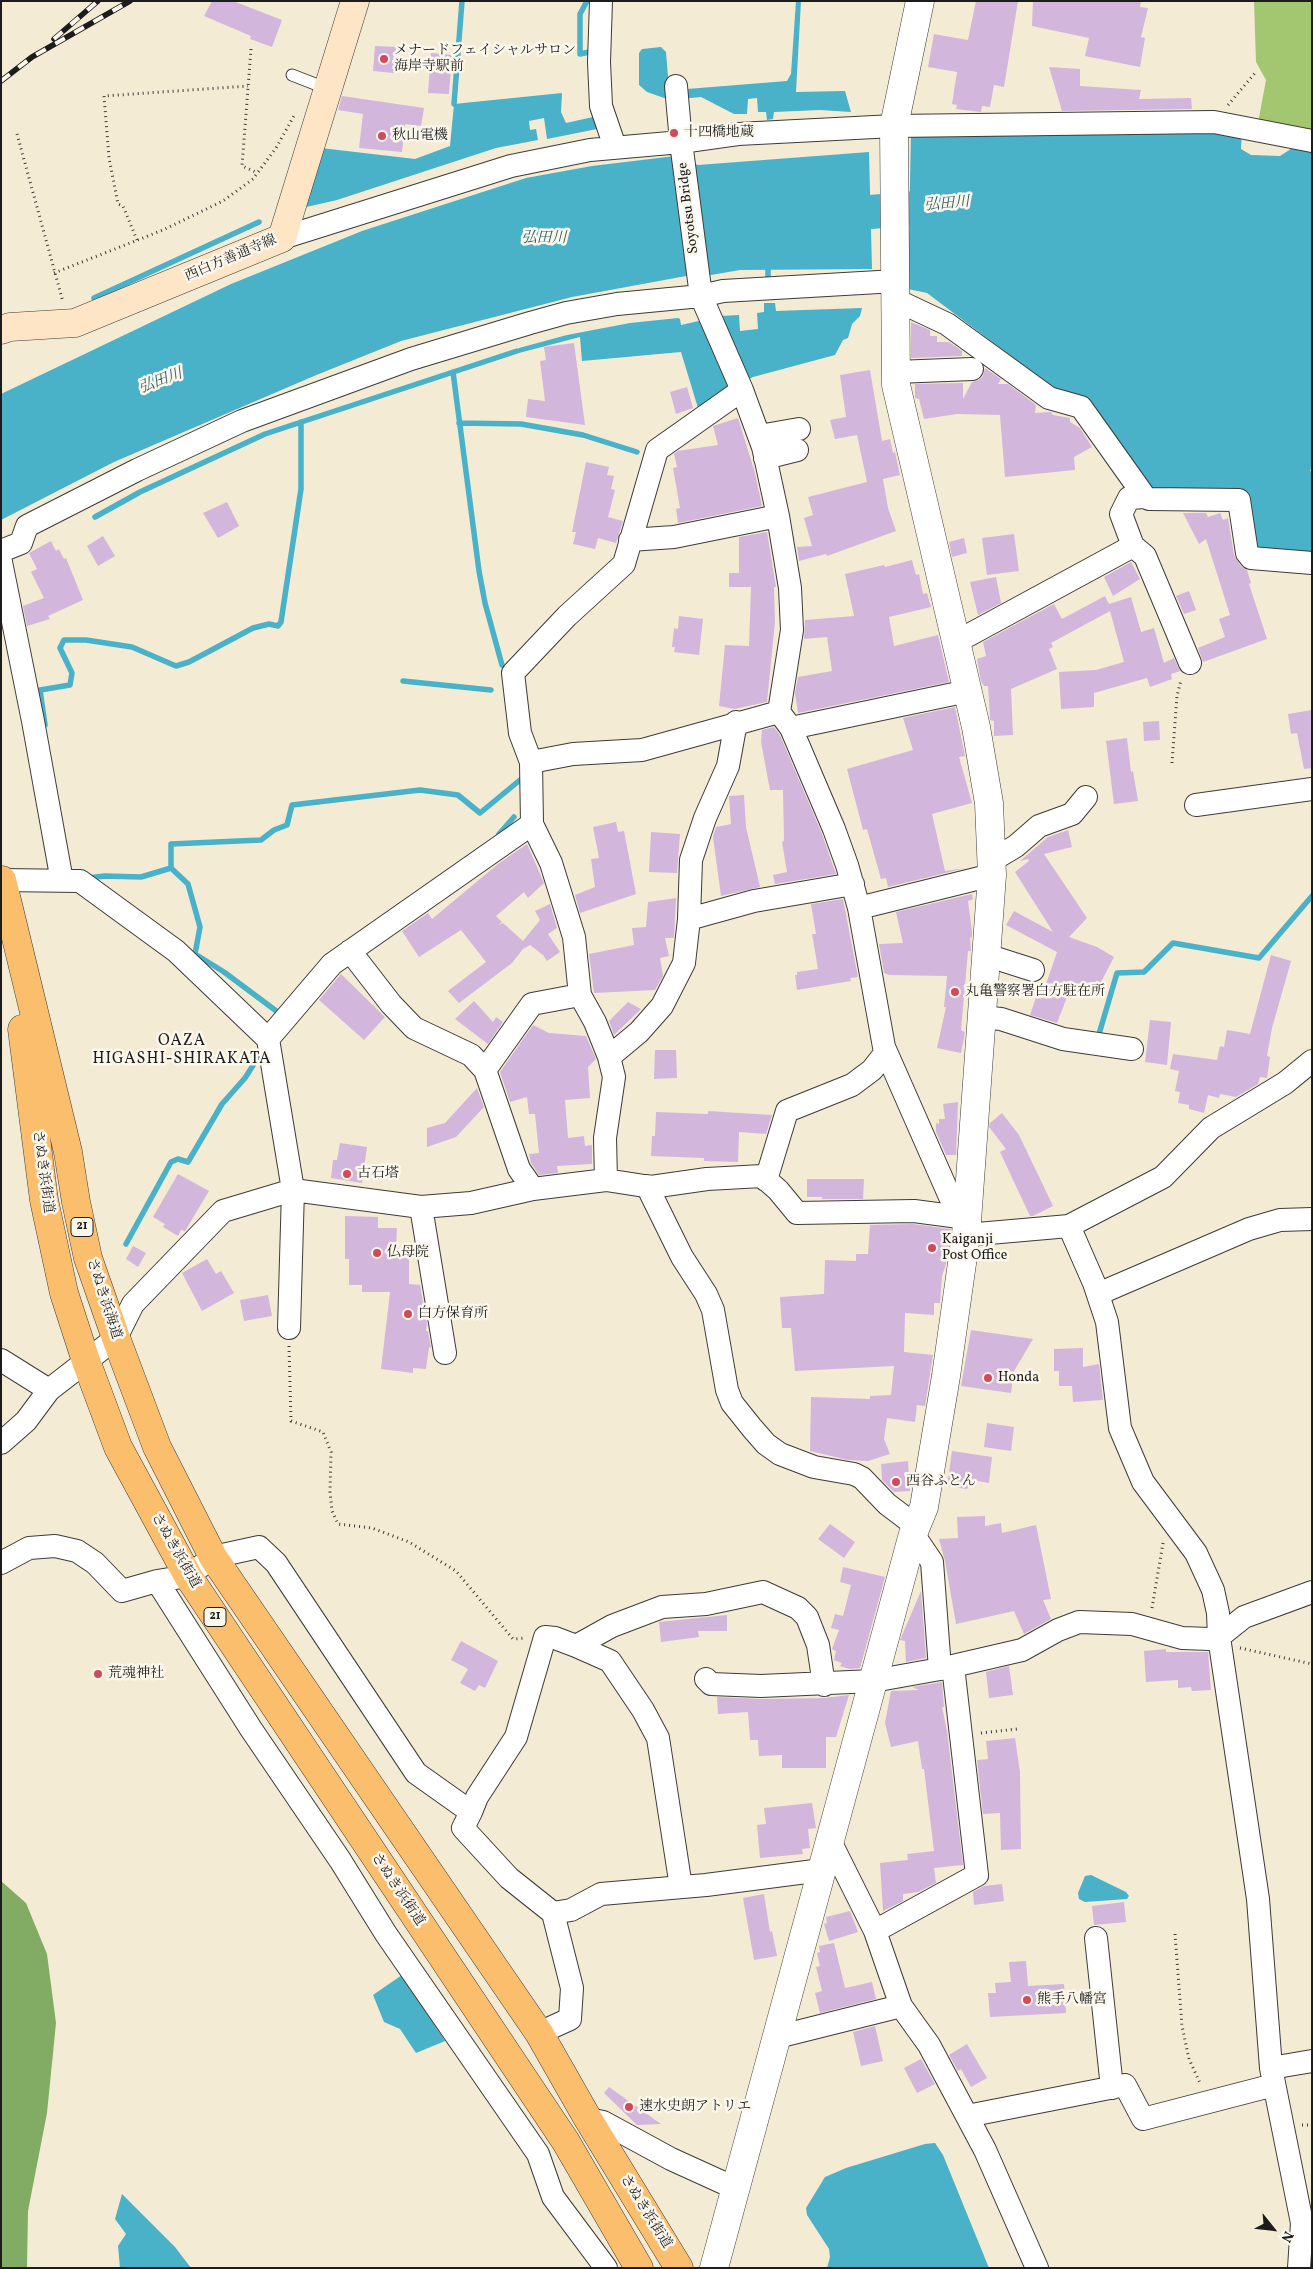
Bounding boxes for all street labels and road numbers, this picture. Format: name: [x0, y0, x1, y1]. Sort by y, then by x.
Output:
street label: Soyotsu Bridge: [675, 161, 703, 255]
street label: 西白方善通寺線: [183, 232, 279, 286]
street label: さぬき浜街道: [28, 1129, 56, 1215]
road number: 21: [71, 1218, 93, 1236]
street label: さぬき浜海道: [82, 1256, 124, 1342]
street label: さぬき浜街道: [147, 1510, 203, 1592]
road number: 21: [204, 1608, 226, 1626]
street label: さぬき浜街道: [367, 1850, 427, 1930]
street label: さぬき浜街道: [616, 2172, 674, 2252]

